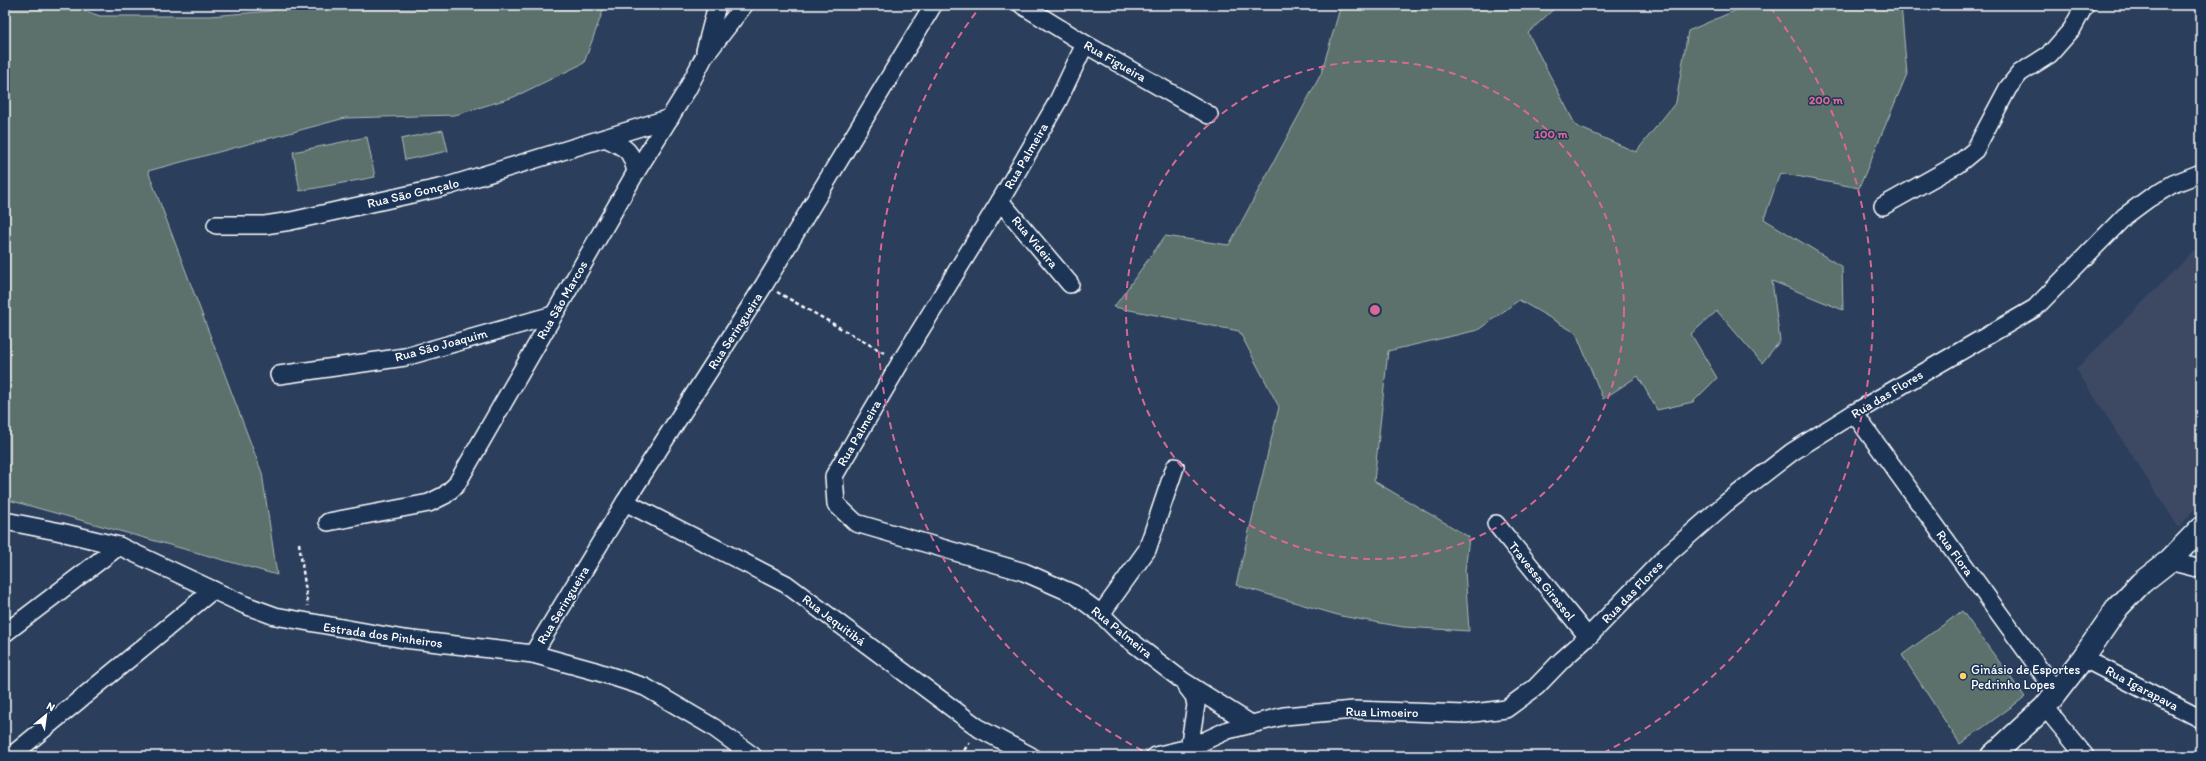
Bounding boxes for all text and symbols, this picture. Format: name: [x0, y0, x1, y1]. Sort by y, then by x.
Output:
street label: Rua Figueira: [1081, 37, 1149, 85]
text: 200 m: [1809, 93, 1844, 107]
street label: Rua Palmeira: [1001, 120, 1051, 192]
text: 100 m: [1534, 127, 1568, 141]
street label: Rua São Gonçalo: [366, 175, 461, 211]
street label: Rua Videira: [1009, 213, 1061, 271]
street label: Rua São Marcos: [533, 258, 591, 342]
street label: Rua Seringueira: [705, 289, 766, 372]
centre of rings: [1368, 303, 1382, 317]
street label: Rua São Joaquim: [393, 325, 489, 365]
street label: Rua das Flores: [1848, 367, 1926, 421]
street label: Rua Palmeira: [834, 397, 884, 469]
street label: Rua Flora: [1933, 527, 1977, 579]
street label: Travessa Girassol: [1506, 538, 1579, 624]
street label: Rua das Flores: [1598, 557, 1666, 626]
street label: Rua Seringueira: [534, 563, 592, 647]
street label: Rua Jequitibá: [799, 591, 869, 649]
street label: Rua Palmeira: [1088, 603, 1156, 661]
street label: Estrada dos Pinheiros: [322, 619, 444, 651]
place label: Ginásio de Esportes Pedrinho Lopes: [1971, 662, 2081, 692]
street label: Rua Igarapava: [2103, 663, 2181, 714]
marker: Ginásio de Esportes Pedrinho Lopes: [1958, 671, 1968, 681]
north arrow: [26, 695, 66, 735]
text: N: [44, 699, 57, 714]
street label: Rua Limoeiro: [1345, 704, 1419, 720]

